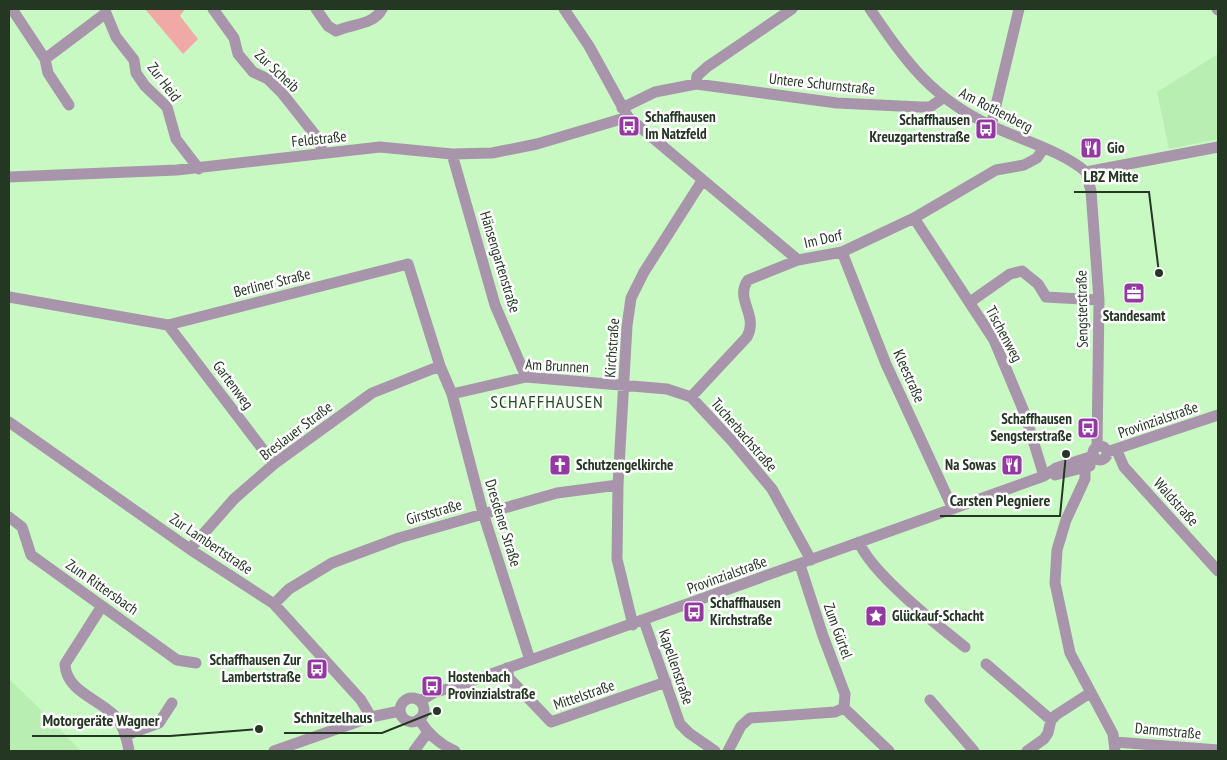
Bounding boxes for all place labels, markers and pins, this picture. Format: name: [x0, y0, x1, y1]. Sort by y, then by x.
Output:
place label: Schaffhausen Im Natzfeld: [645, 107, 716, 143]
place label: Schaffhausen Kreuzgartenstraße: [869, 110, 970, 146]
bus stop icon: Schaffhausen Im Natzfeld: [617, 114, 641, 138]
bus stop icon: Schaffhausen Kreuzgartenstraße: [974, 117, 998, 141]
restaurant icon: Gio: [1079, 136, 1103, 160]
place label: Gio: [1107, 138, 1125, 157]
callout: LBZ Mitte: [1074, 161, 1149, 192]
office icon: Standesamt: [1122, 281, 1146, 305]
place label: Standesamt: [1103, 306, 1166, 325]
place label: Schaffhausen Sengsterstraße: [991, 409, 1072, 445]
bus stop icon: Schaffhausen Sengsterstraße: [1076, 416, 1100, 440]
church icon: Schutzengelkirche: [548, 453, 572, 477]
restaurant icon: Na Sowas: [1000, 453, 1024, 477]
place label: Schutzengelkirche: [576, 455, 674, 474]
place label: Na Sowas: [945, 455, 996, 474]
callout: Carsten Plegniere: [940, 485, 1060, 516]
place label: Schaffhausen Kirchstraße: [710, 593, 781, 629]
bus stop icon: Schaffhausen Kirchstraße: [682, 600, 706, 624]
place icon: Glückauf-Schacht: [864, 604, 888, 628]
place label: Glückauf-Schacht: [892, 606, 984, 625]
place label: Schaffhausen Zur Lambertstraße: [210, 650, 302, 686]
bus stop icon: Schaffhausen Zur Lambertstraße: [305, 657, 329, 681]
place label: Hostenbach Provinzialstraße: [448, 667, 535, 703]
bus stop icon: Hostenbach Provinzialstraße: [420, 674, 444, 698]
callout: Schnitzelhaus: [284, 702, 382, 733]
callout: Motorgeräte Wagner: [32, 705, 170, 736]

